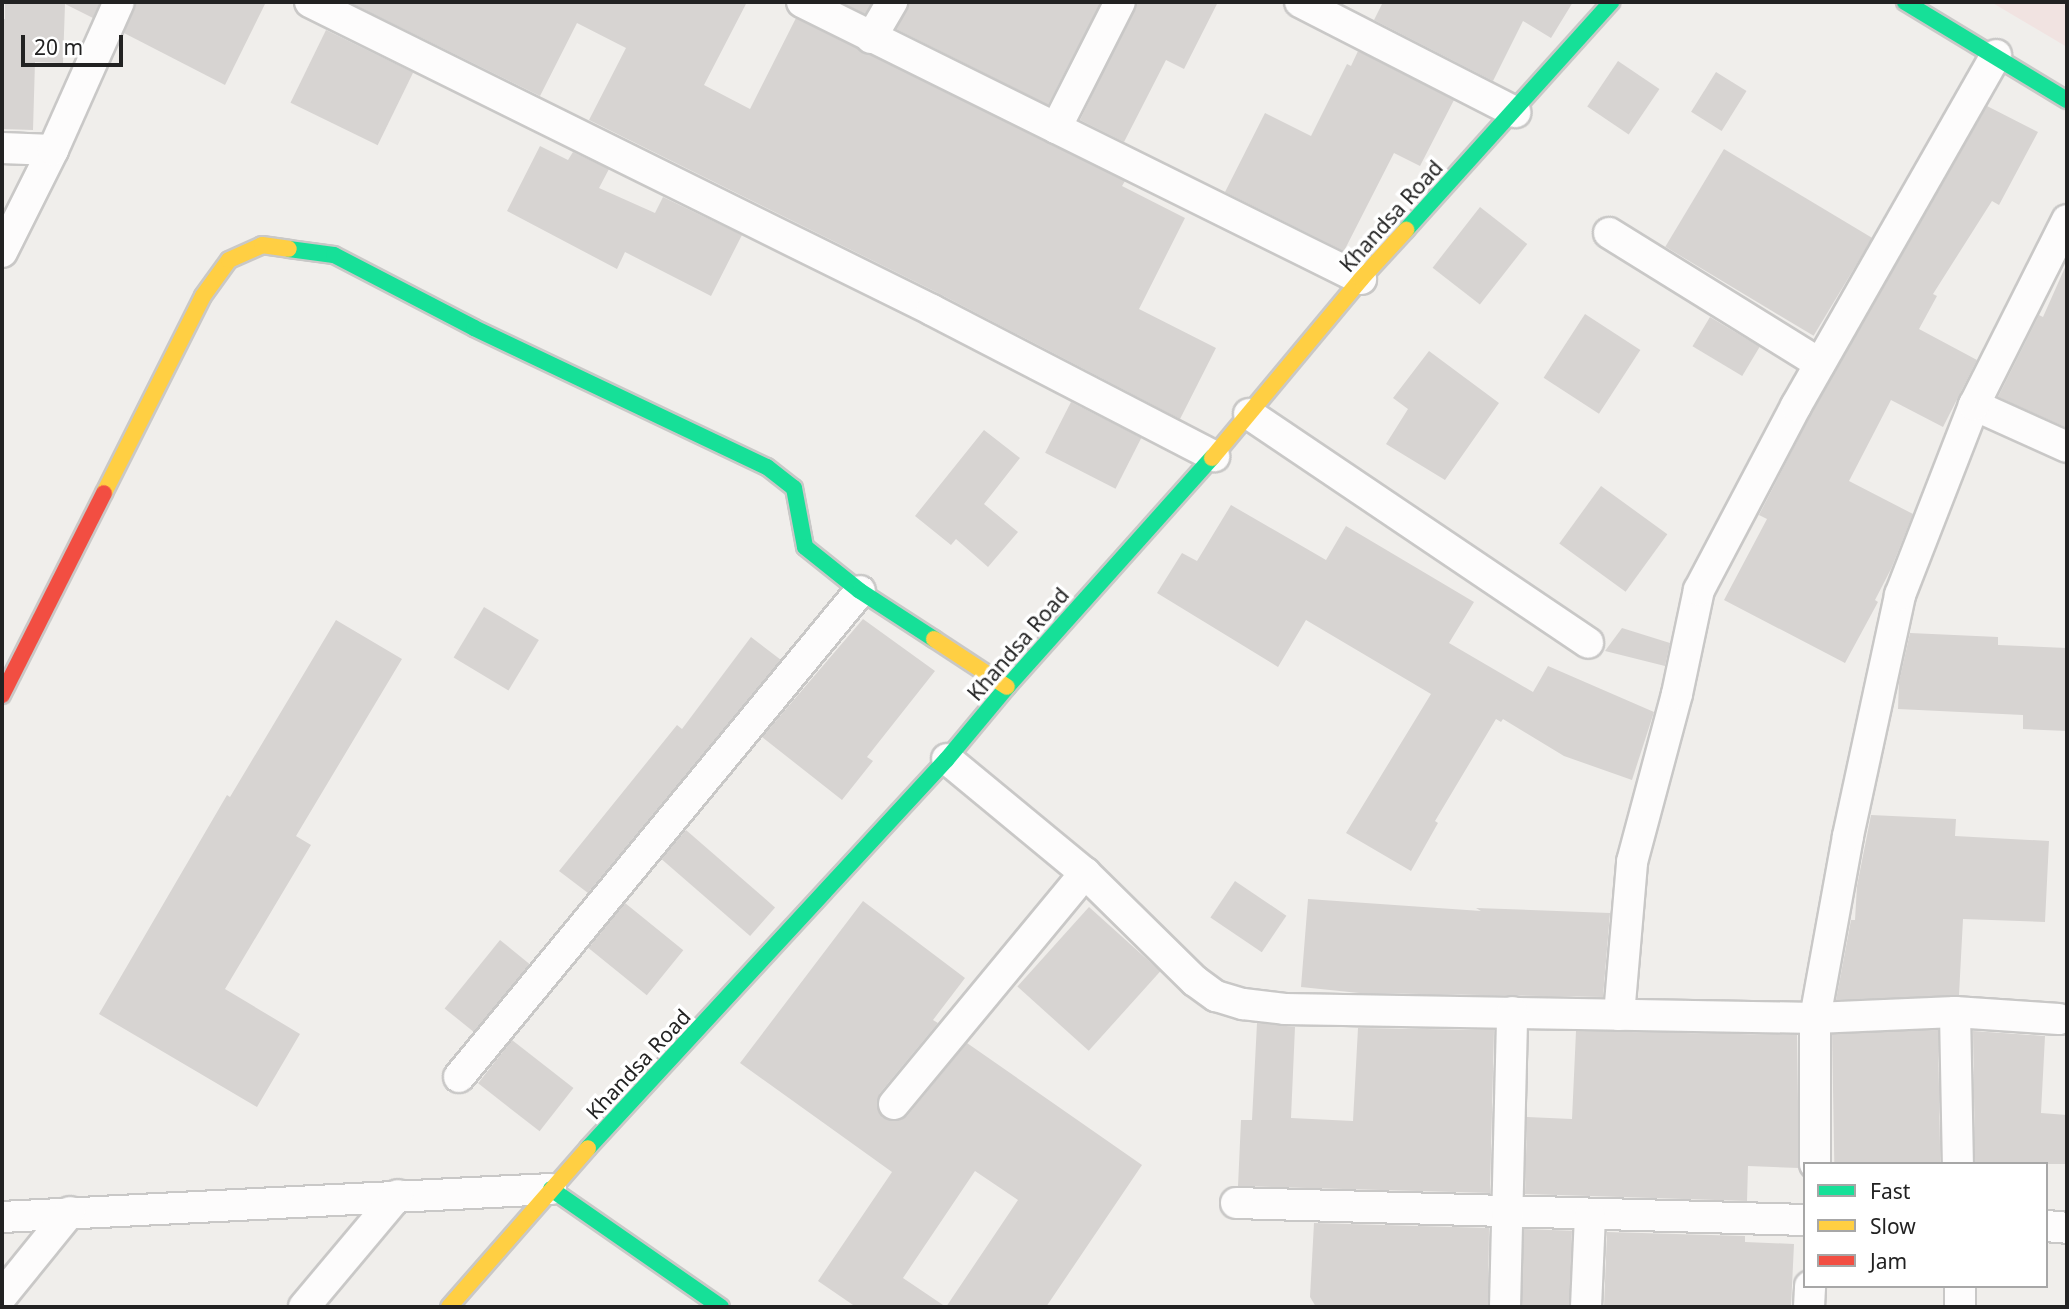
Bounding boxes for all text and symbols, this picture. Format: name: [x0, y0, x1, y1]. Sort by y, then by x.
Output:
scale bar: [24, 21, 126, 65]
text: 20 m: [34, 33, 83, 61]
street label: Khandsa Road: [1334, 155, 1448, 277]
street label: Khandsa Road: [962, 582, 1074, 706]
street label: Khandsa Road: [581, 1004, 695, 1124]
legend: [1803, 1162, 2048, 1288]
text: Fast: [1870, 1177, 1910, 1205]
text: Slow: [1870, 1212, 1916, 1240]
text: Jam: [1870, 1247, 1907, 1275]

